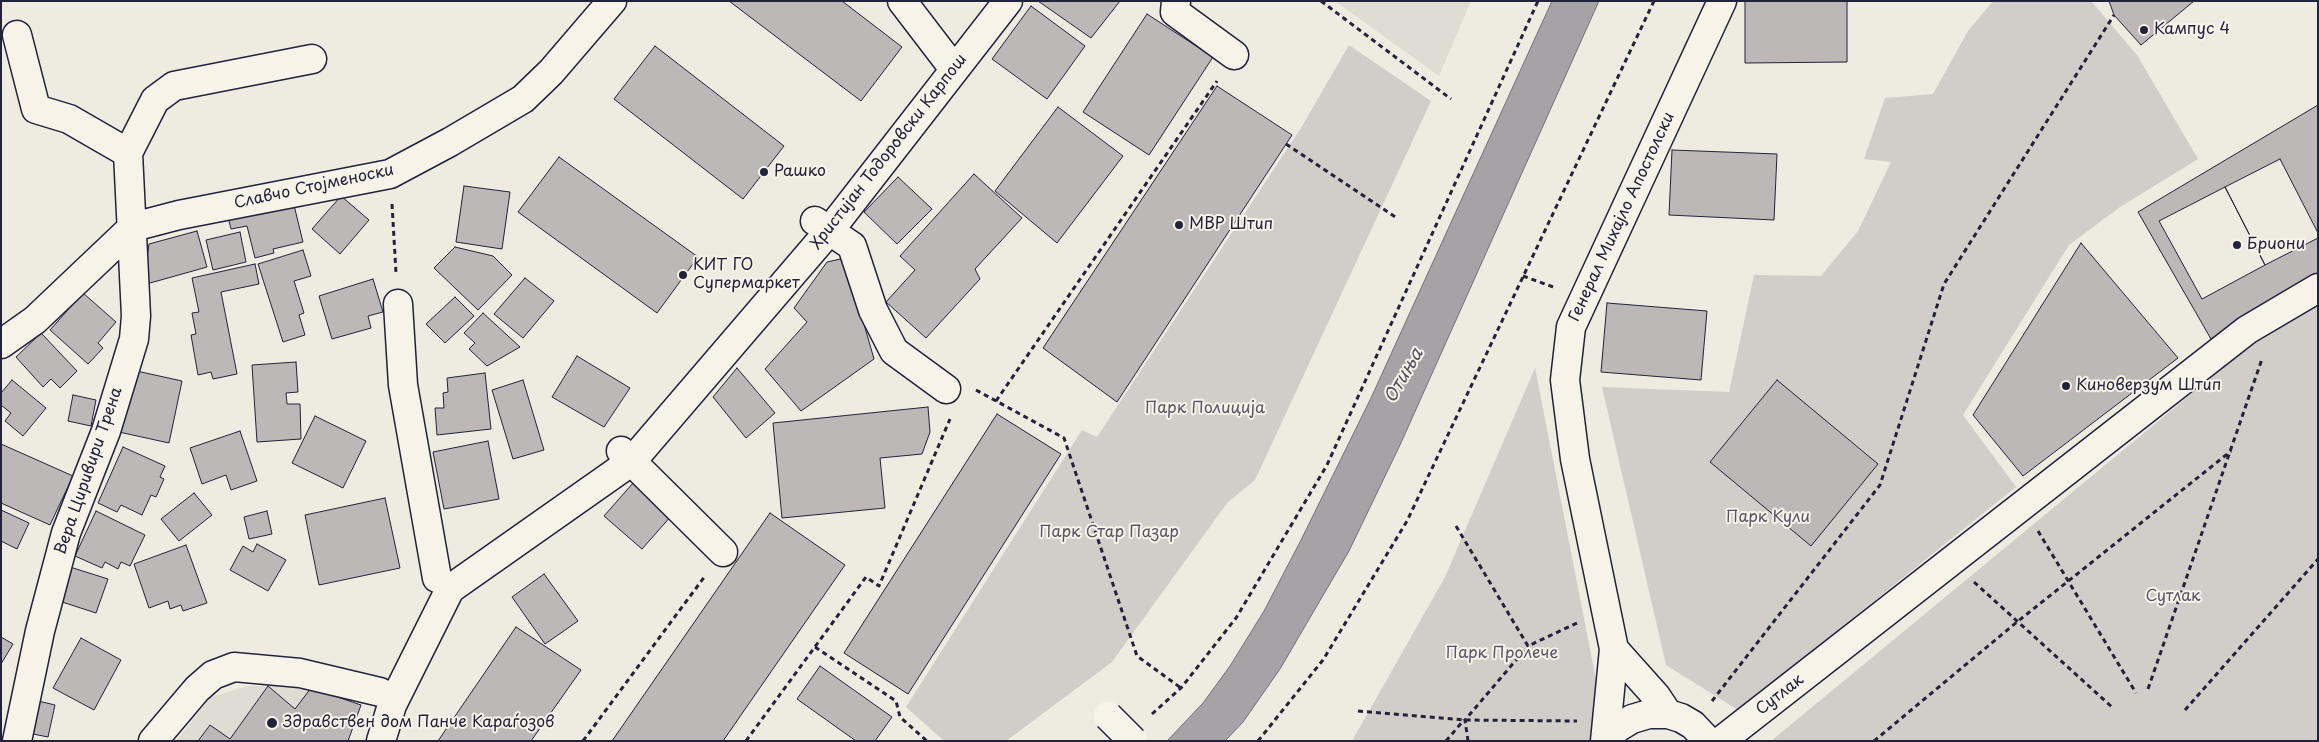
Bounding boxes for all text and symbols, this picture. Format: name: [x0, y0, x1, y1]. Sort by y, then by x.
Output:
place label: Кампус 4: [2154, 20, 2230, 40]
marker: Кампус 4: [2138, 24, 2150, 36]
street label: Христијан Тодоровски Карпош: [807, 50, 971, 254]
street label: Генерал Михајло Апостолски: [1565, 109, 1679, 325]
street label: Славчо Стојменоски: [232, 161, 396, 213]
place label: Рашко: [774, 162, 826, 182]
marker: Рашко: [758, 166, 770, 178]
place label: МВР Штип: [1189, 215, 1273, 235]
marker: МВР Штип: [1173, 219, 1185, 231]
place label: Бриони: [2247, 235, 2305, 255]
marker: Бриони: [2231, 239, 2243, 251]
place label: КИТ ГО Супермаркет: [693, 256, 800, 294]
marker: КИТ ГО Супермаркет: [677, 269, 689, 281]
water label: Отиња: [1380, 345, 1428, 407]
place label: Киноверзум Штип: [2076, 376, 2221, 396]
marker: Киноверзум Штип: [2060, 380, 2072, 392]
street label: Вера Циривири Трена: [51, 385, 127, 557]
park label: Парк Полиција: [1145, 399, 1265, 419]
park label: Парк Кули: [1726, 508, 1810, 528]
park label: Парк Стар Пазар: [1039, 523, 1179, 543]
park label: Сутлак: [2145, 587, 2201, 607]
park label: Парк Пролече: [1446, 644, 1558, 664]
street label: Сутлак: [1752, 670, 1808, 720]
place label: Здравствен дом Панче Караѓозов: [283, 713, 554, 733]
marker: Здравствен дом Панче Караѓозов: [265, 716, 279, 730]

